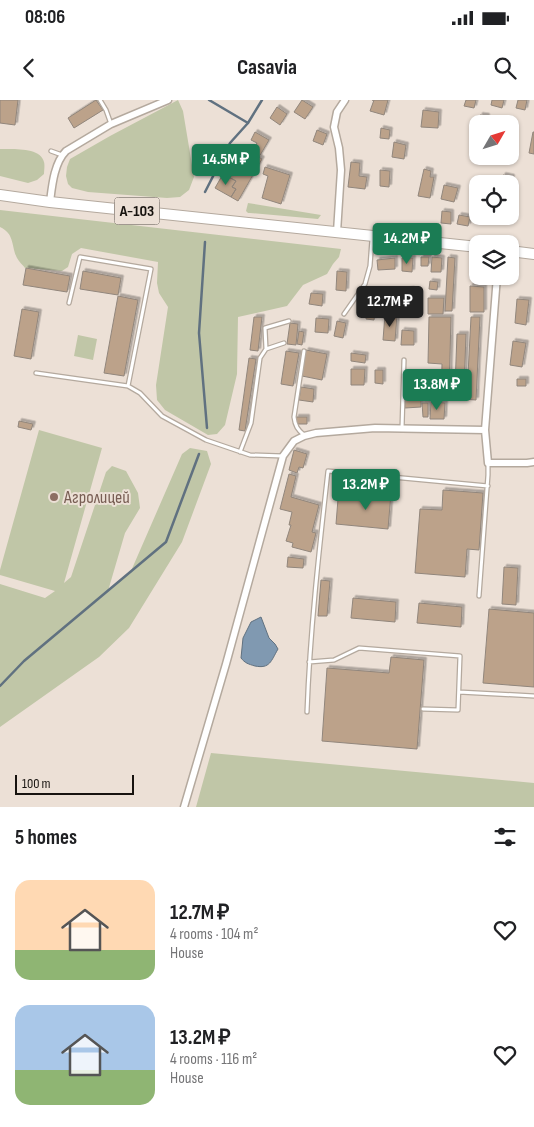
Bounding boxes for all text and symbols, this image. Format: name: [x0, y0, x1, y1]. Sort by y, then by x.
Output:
text: 08:06: [25, 6, 65, 29]
icon: back: [15, 54, 43, 82]
text: Casavia: [237, 54, 297, 81]
icon: search: [491, 54, 519, 82]
north arrow: [469, 115, 519, 165]
map controls: [469, 115, 519, 285]
pin: 14.5M ₽: [180, 144, 272, 186]
text: 14.5M ₽: [203, 150, 249, 169]
button: locate: [469, 175, 519, 225]
road number: А-103: [114, 198, 160, 224]
pin: 14.2M ₽: [361, 222, 453, 265]
text: 14.2M ₽: [384, 229, 430, 248]
button: layers: [469, 235, 519, 285]
pin: 12.7M ₽: [344, 286, 436, 328]
text: 12.7M ₽: [367, 292, 413, 311]
pin: 13.8M ₽: [391, 368, 483, 411]
text: 13.8M ₽: [414, 375, 460, 394]
pin: 13.2M ₽: [320, 468, 412, 511]
text: 13.2M ₽: [343, 475, 389, 494]
place label: Агролицей: [63, 487, 130, 508]
marker: Агролицей: [48, 491, 60, 503]
scale bar: [15, 772, 134, 795]
text: 100 m: [22, 775, 51, 792]
icon: filters: [491, 823, 519, 851]
text: 5 homes: [15, 825, 77, 850]
icon: home: [55, 900, 115, 960]
text: 12.7M ₽: [170, 900, 230, 925]
icon: heart: [491, 916, 519, 944]
text: 4 rooms · 104 m²: [170, 925, 258, 944]
text: House: [170, 944, 204, 963]
icon: home: [55, 1025, 115, 1085]
text: 13.2M ₽: [170, 1025, 231, 1050]
icon: heart: [491, 1041, 519, 1069]
text: 4 rooms · 116 m²: [170, 1050, 257, 1069]
text: House: [170, 1069, 204, 1088]

